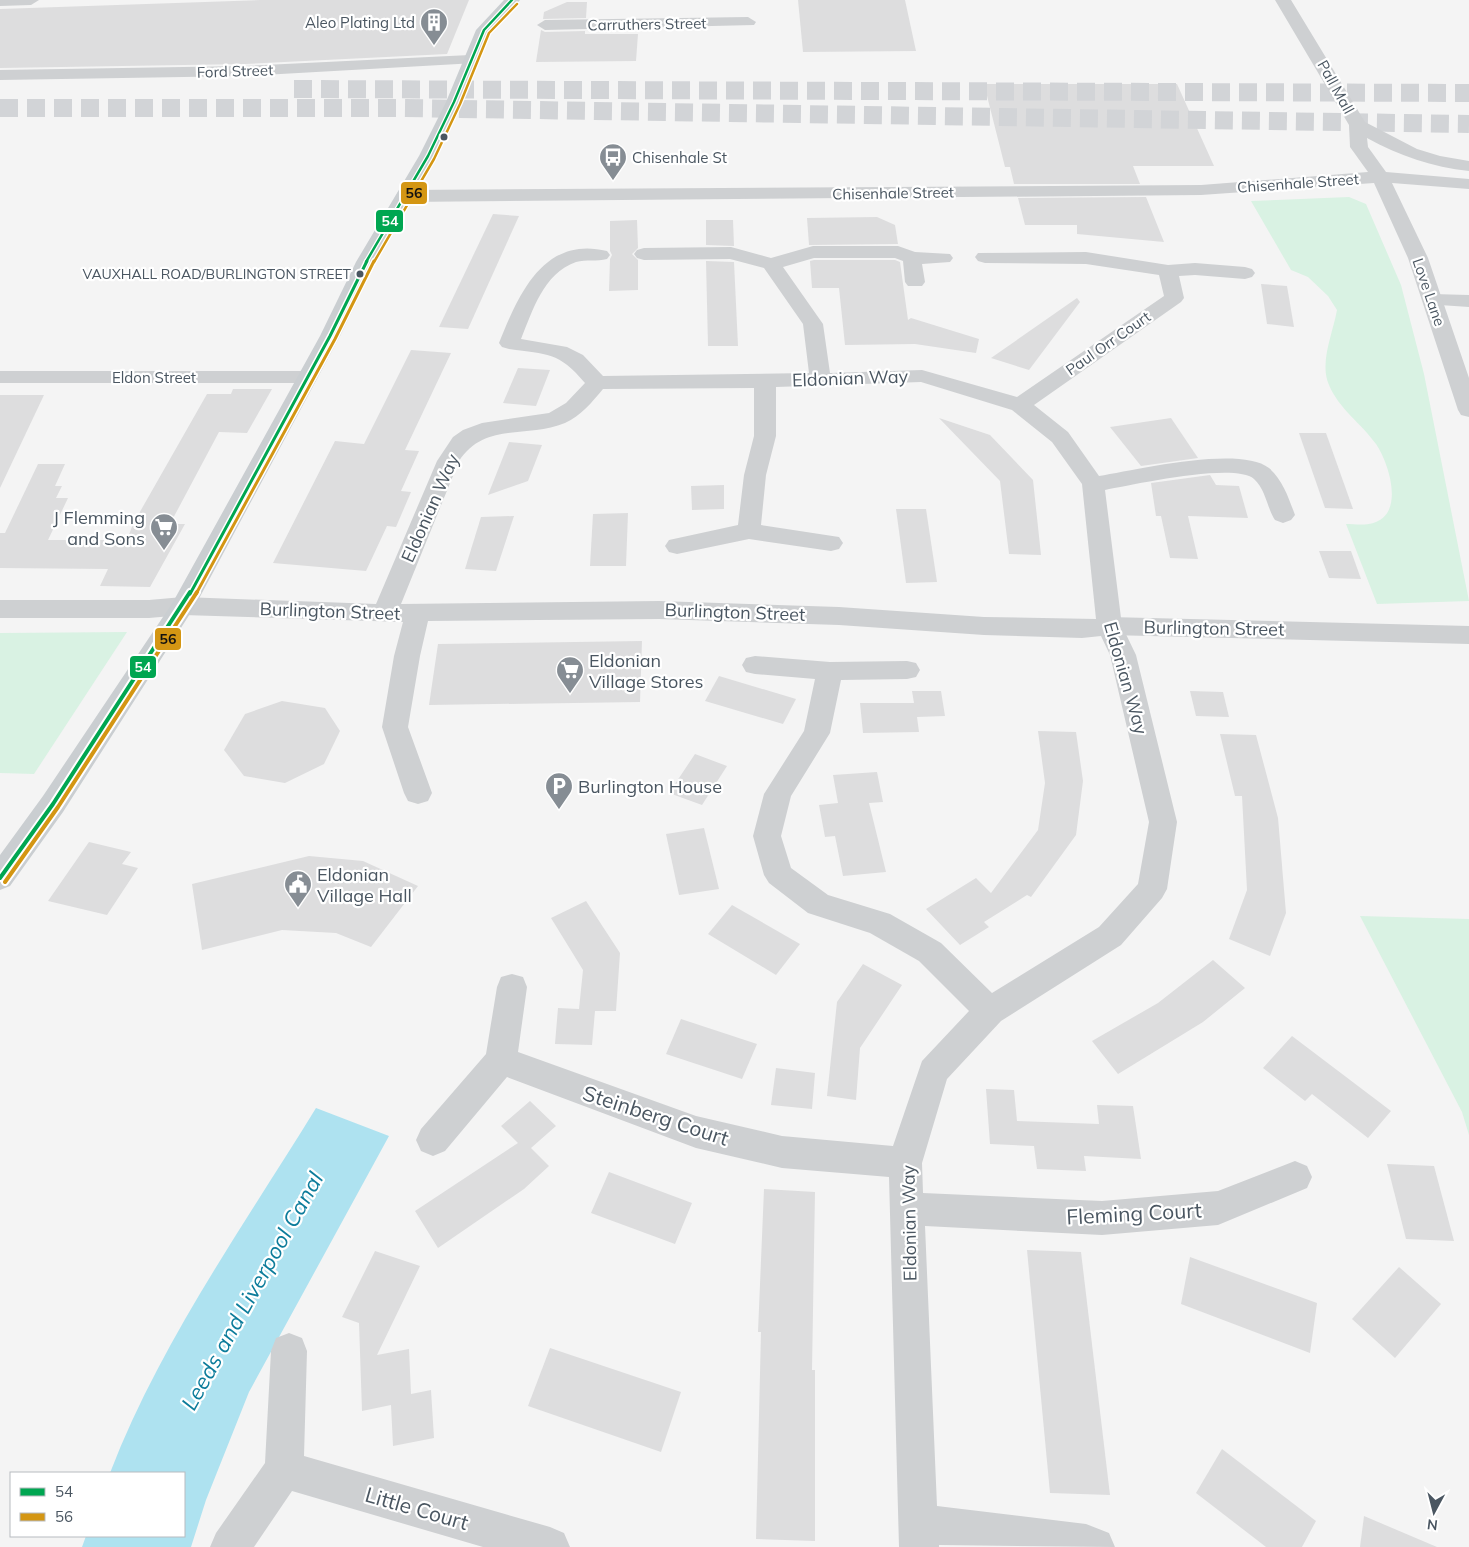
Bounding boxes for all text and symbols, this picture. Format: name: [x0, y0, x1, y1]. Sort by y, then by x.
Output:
building icon: Aleo Plating Ltd: [419, 7, 449, 46]
place label: Aleo Plating Ltd: [305, 13, 415, 32]
street label: Carruthers Street: [587, 13, 707, 35]
street label: Pall Mall: [1314, 57, 1358, 117]
street label: Ford Street: [196, 60, 274, 82]
unlabelled marker: [439, 132, 449, 142]
bus stop icon: Chisenhale St: [598, 142, 628, 181]
place label: Chisenhale St: [632, 148, 727, 167]
street label: Chisenhale Street: [1237, 169, 1359, 197]
line badge: 56: [400, 181, 428, 205]
street label: Chisenhale Street: [832, 182, 954, 204]
text: 56: [406, 184, 422, 202]
line badge: 54: [375, 209, 404, 233]
text: 54: [382, 212, 399, 230]
street label: Love Lane: [1409, 256, 1449, 328]
place label: VAUXHALL ROAD/BURLINGTON STREET: [82, 265, 352, 283]
marker: VAUXHALL ROAD/BURLINGTON STREET: [355, 269, 365, 279]
street label: Paul Orr Court: [1062, 307, 1154, 379]
street label: Eldonian Way: [792, 364, 909, 392]
street label: Eldon Street: [112, 368, 196, 387]
street label: Eldonian Way: [396, 450, 464, 566]
place label: J Flemming and Sons: [53, 506, 145, 550]
supermarket icon: J Flemming and Sons: [149, 512, 179, 551]
street label: Burlington Street: [259, 597, 401, 625]
street label: Burlington Street: [664, 598, 806, 626]
street label: Burlington Street: [1143, 615, 1285, 641]
street label: Eldonian Way: [1099, 619, 1153, 737]
line badge: 56: [154, 627, 182, 651]
text: 56: [160, 630, 176, 648]
place label: Eldonian Village Stores: [589, 649, 703, 693]
line badge: 54: [129, 655, 157, 679]
supermarket icon: Eldonian Village Stores: [555, 655, 585, 694]
text: 54: [135, 658, 152, 676]
parking icon: Burlington House: [544, 771, 574, 810]
place label: Burlington House: [578, 775, 722, 798]
place label: Eldonian Village Hall: [317, 863, 412, 907]
public building icon: Eldonian Village Hall: [283, 869, 313, 908]
street label: Steinberg Court: [580, 1079, 732, 1151]
street label: Eldonian Way: [896, 1164, 922, 1281]
water label: Leeds and Liverpool Canal: [175, 1166, 330, 1415]
street label: Fleming Court: [1066, 1196, 1202, 1230]
legend: [10, 1472, 185, 1537]
street label: Little Court: [362, 1481, 472, 1535]
text: 54: [55, 1482, 73, 1501]
north arrow: [1409, 1487, 1459, 1537]
text: 56: [55, 1507, 73, 1526]
text: N: [1426, 1515, 1439, 1534]

